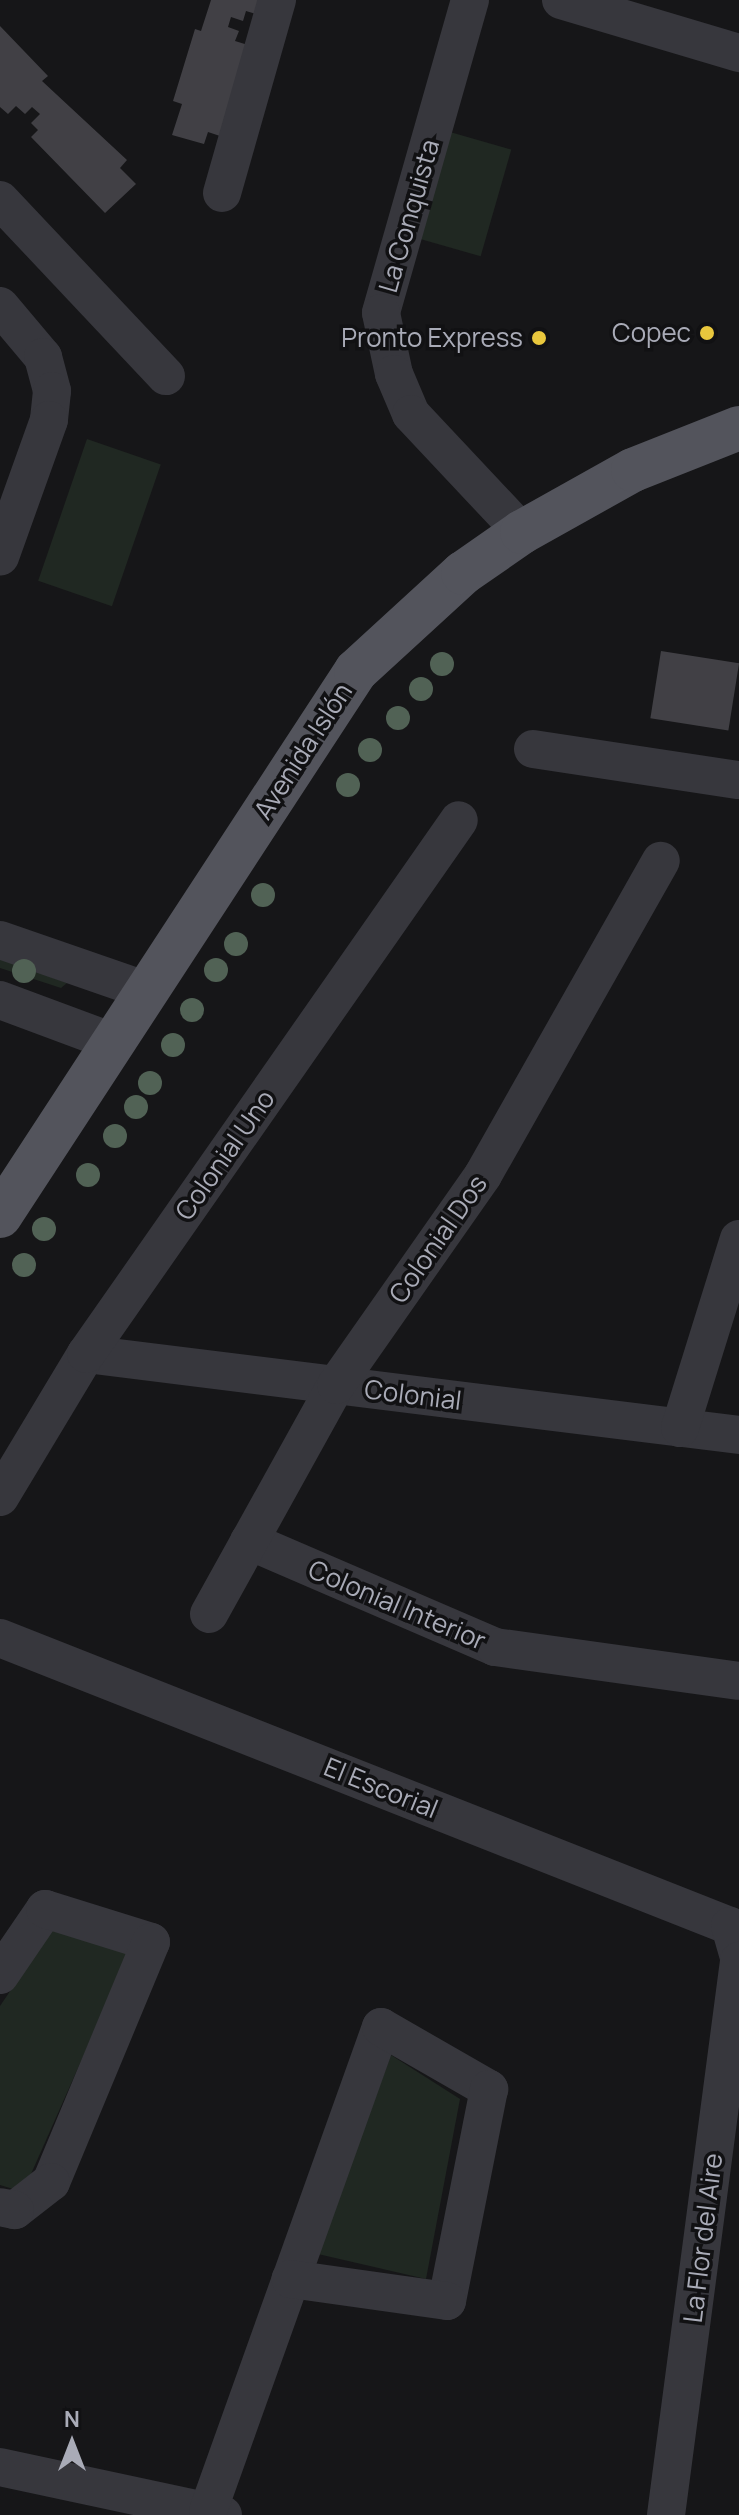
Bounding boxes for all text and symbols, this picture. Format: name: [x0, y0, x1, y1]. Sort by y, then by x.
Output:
street label: La Conquista: [372, 136, 446, 296]
place label: Copec: [612, 317, 691, 349]
place label: Pronto Express: [341, 322, 523, 354]
marker: Copec: [698, 324, 716, 342]
marker: Pronto Express: [530, 329, 548, 347]
street label: Avenida Islón: [247, 677, 359, 825]
street label: Colonial Uno: [169, 1084, 281, 1226]
street label: Colonial Dos: [382, 1169, 494, 1309]
street label: Colonial: [363, 1374, 463, 1416]
street label: Colonial Interior: [304, 1554, 490, 1656]
street label: El Escorial: [320, 1751, 442, 1825]
street label: La Flor del Aire: [677, 2151, 729, 2325]
north arrow: [32, 2403, 112, 2483]
text: N: [64, 2404, 80, 2434]

